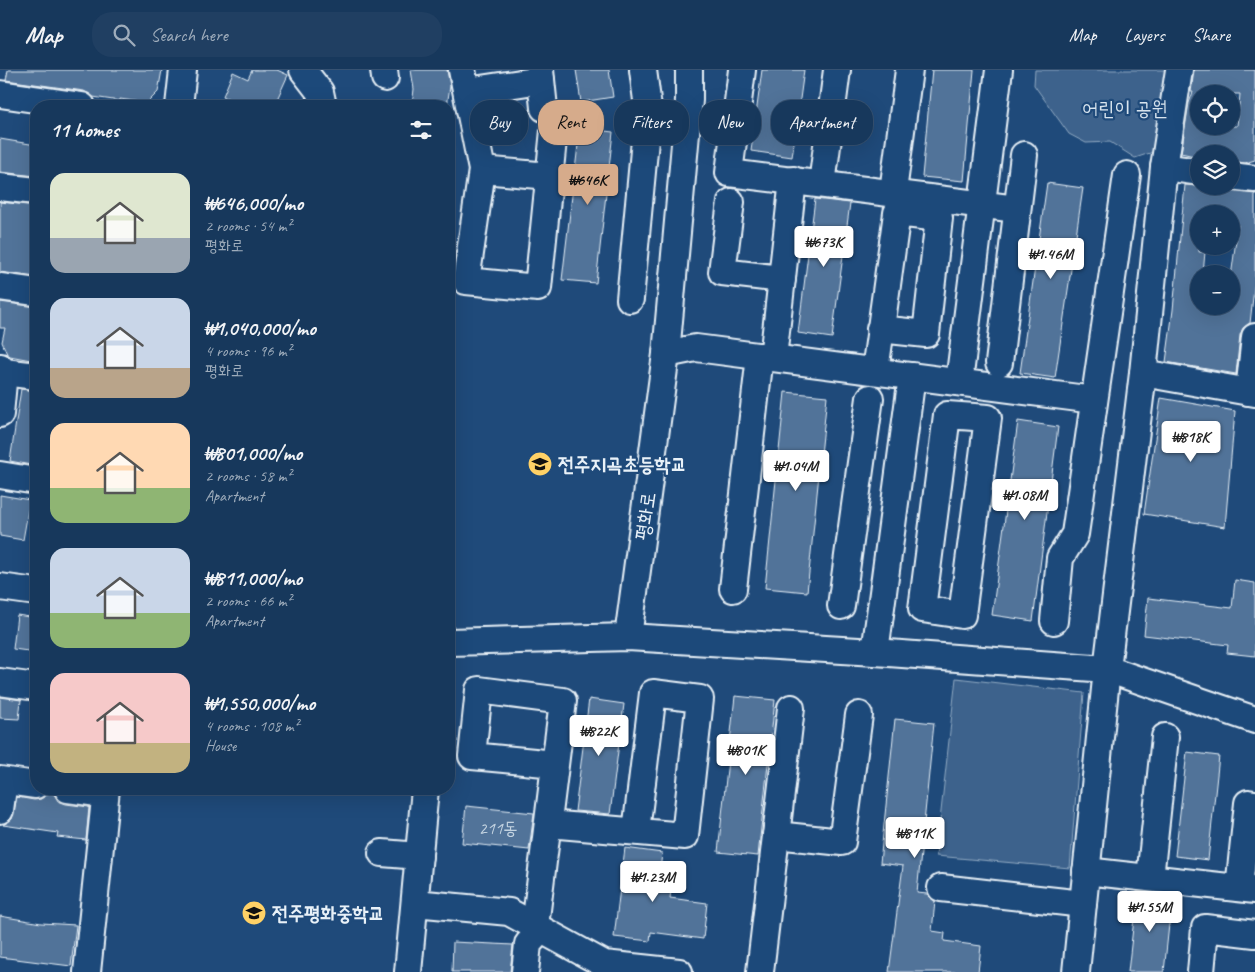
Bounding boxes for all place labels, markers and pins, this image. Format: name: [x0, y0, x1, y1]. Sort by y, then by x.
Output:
pin: ₩646K: [553, 164, 623, 206]
pin: ₩673K: [789, 226, 859, 268]
pin: ₩1.46M: [1010, 238, 1092, 280]
pin: ₩818K: [1156, 420, 1226, 463]
pin: ₩1.04M: [755, 450, 837, 492]
school or university icon: 전주지곡초등학교: [527, 451, 553, 477]
place label: 전주지곡초등학교: [558, 452, 687, 477]
pin: ₩1.08M: [984, 478, 1066, 521]
pin: ₩822K: [564, 714, 634, 757]
pin: ₩801K: [711, 734, 781, 776]
pin: ₩811K: [880, 816, 950, 859]
pin: ₩1.23M: [612, 860, 694, 903]
pin: ₩1.55M: [1109, 890, 1191, 933]
school or university icon: 전주평화중학교: [241, 900, 267, 926]
place label: 전주평화중학교: [272, 901, 385, 926]

